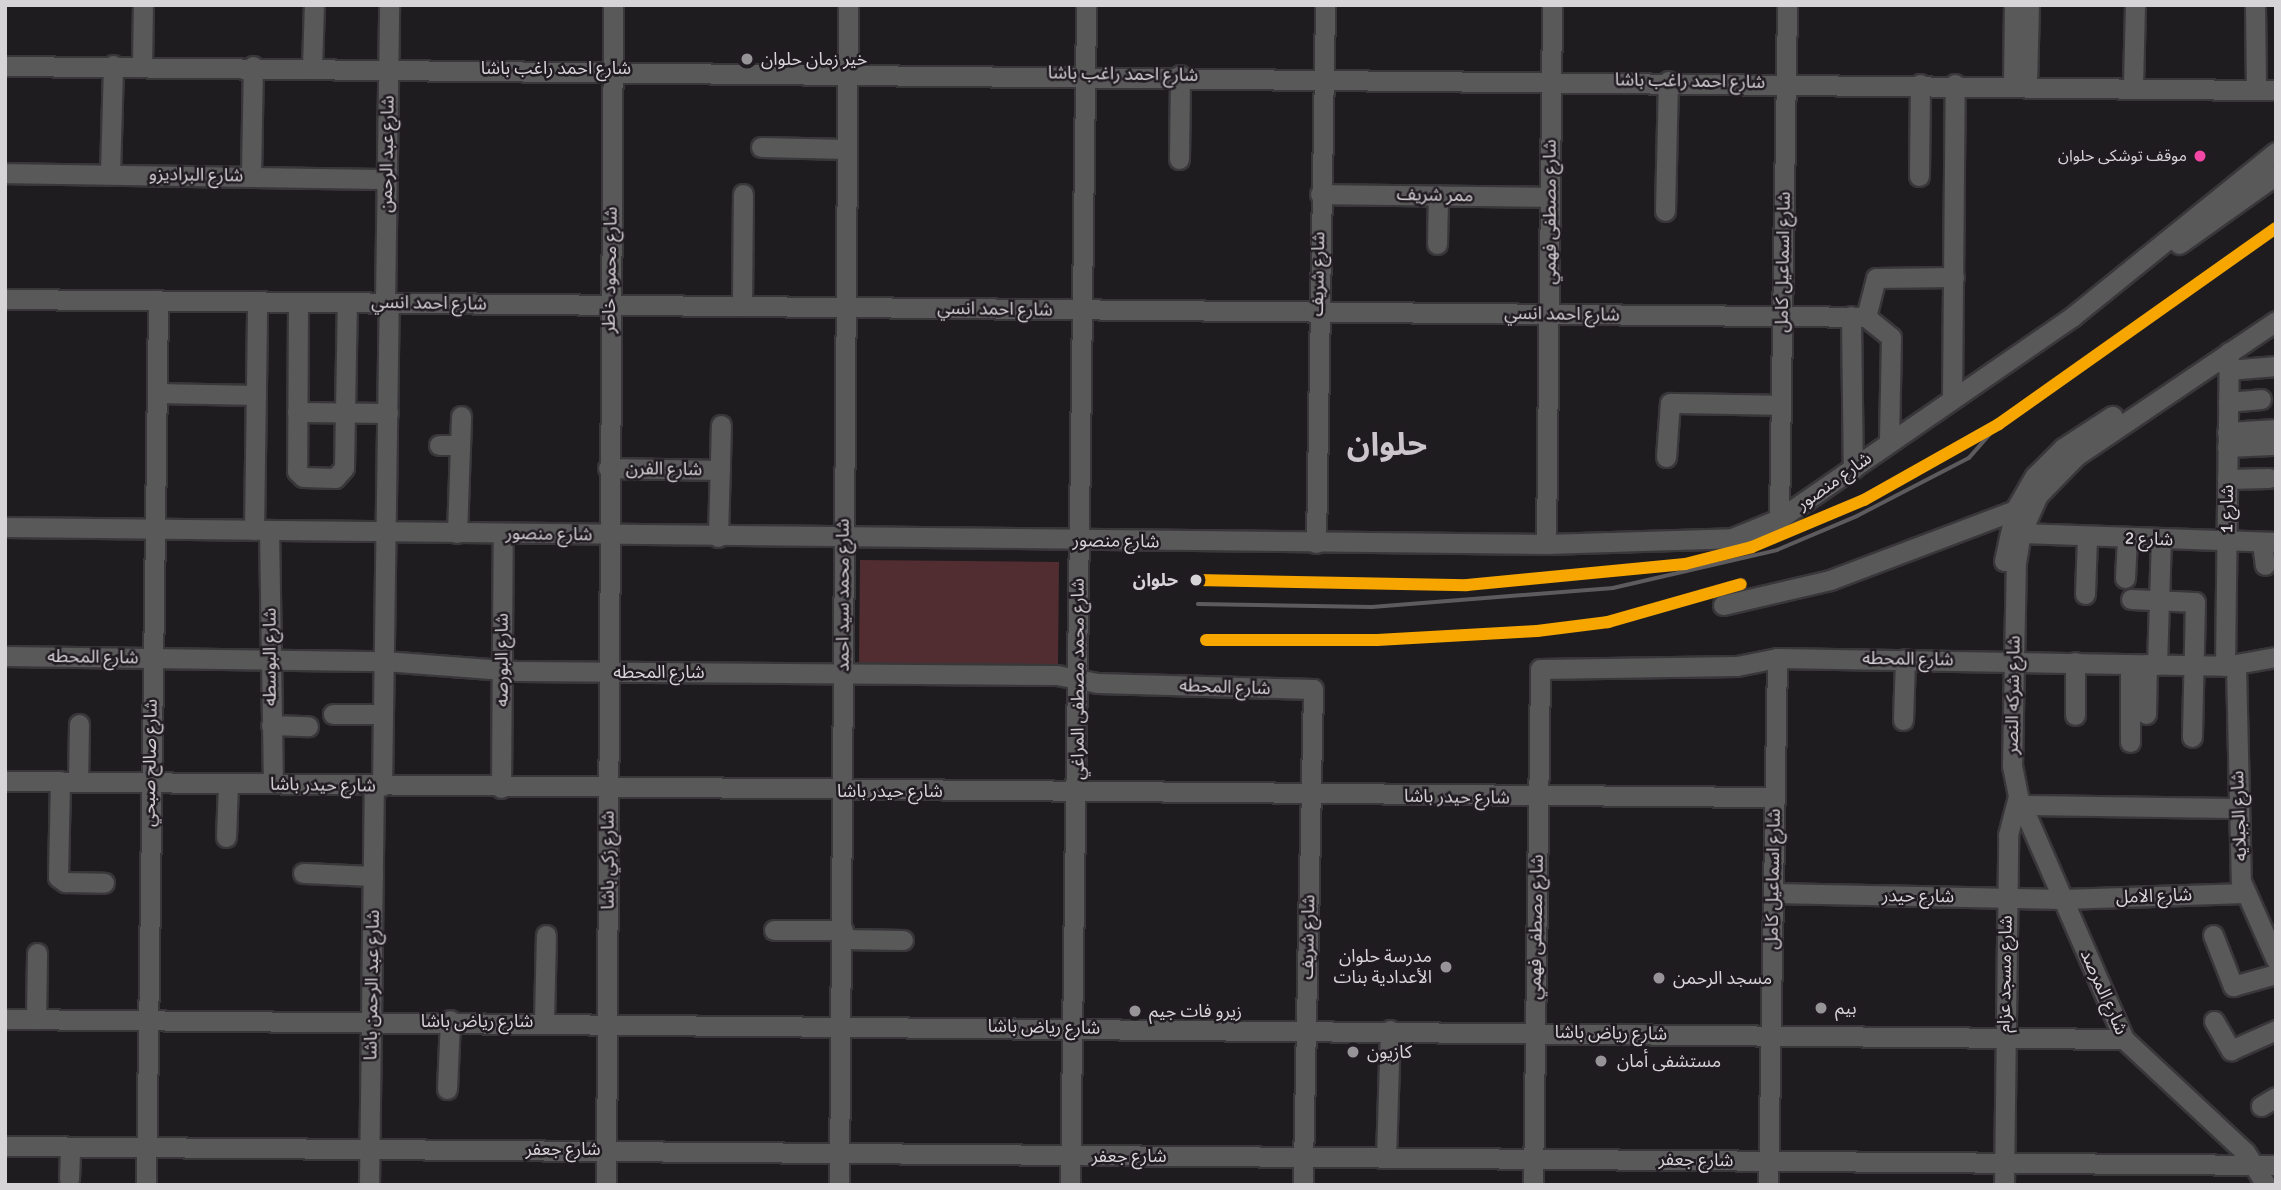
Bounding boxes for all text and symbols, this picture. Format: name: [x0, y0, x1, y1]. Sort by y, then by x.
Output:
place label: خير زمان حلوان: [761, 48, 867, 70]
marker: خير زمان حلوان: [739, 51, 755, 67]
street label: شارع احمد راغب باشا: [481, 57, 631, 79]
street label: شارع احمد راغب باشا: [1048, 62, 1198, 86]
street label: شارع احمد راغب باشا: [1615, 69, 1765, 93]
street label: شارع عبد الرحمن: [375, 95, 399, 213]
street label: شارع مصطفى فهمي: [1539, 139, 1561, 285]
place label: موقف توشكى حلوان: [2058, 146, 2187, 166]
marker: موقف توشكى حلوان: [2193, 149, 2207, 163]
street label: شارع البراديزو: [149, 163, 243, 187]
street label: ممر شريف: [1396, 184, 1474, 206]
street label: شارع اسماعيل كامل: [1771, 191, 1795, 333]
street label: شارع محمود خاطر: [598, 207, 622, 333]
street label: شارع شريف: [1306, 231, 1330, 317]
street label: شارع احمد انسي: [371, 291, 487, 315]
street label: شارع احمد انسي: [937, 297, 1053, 321]
street label: شارع احمد انسي: [1504, 302, 1620, 326]
district label: حلوان: [1347, 426, 1427, 464]
street label: شارع منصور: [1792, 447, 1876, 515]
street label: شارع الفرن: [626, 458, 702, 480]
street label: شارع 1: [2216, 484, 2238, 534]
street label: شارع محمد سيد احمد: [832, 518, 854, 672]
street label: شارع منصور: [505, 522, 593, 546]
street label: شارع 2: [2124, 527, 2174, 551]
street label: شارع منصور: [1072, 529, 1160, 553]
marker: حلوان: [1184, 568, 1208, 592]
place label: حلوان: [1133, 569, 1178, 591]
street label: شارع محمد مصطفى المراغي: [1067, 578, 1089, 780]
street label: شارع البوسطه: [259, 608, 281, 706]
street label: شارع البورصه: [491, 613, 513, 707]
street label: شارع شركه النصر: [2001, 635, 2025, 755]
street label: شارع المحطه: [47, 645, 139, 669]
street label: شارع المحطه: [1862, 647, 1954, 671]
street label: شارع المحطه: [613, 661, 705, 683]
street label: شارع المحطه: [1179, 675, 1271, 699]
street label: شارع صالح صبحي: [138, 699, 162, 827]
street label: شارع الجبلايه: [2227, 770, 2251, 862]
street label: شارع حيدر باشا: [270, 773, 376, 797]
street label: شارع حيدر باشا: [837, 780, 943, 802]
street label: شارع حيدر باشا: [1404, 785, 1510, 809]
street label: شارع اسماعيل كامل: [1761, 808, 1785, 950]
street label: شارع زكي باشا: [597, 811, 619, 909]
street label: شارع مصطفى فهمي: [1524, 854, 1548, 1000]
street label: شارع الامل: [2115, 884, 2193, 908]
street label: شارع حيدر: [1882, 885, 1954, 907]
street label: شارع شريف: [1296, 894, 1320, 980]
street label: شارع عبد الرحمن باشا: [360, 909, 384, 1061]
street label: شارع مسجد عزام: [1993, 915, 2017, 1033]
place label: مدرسة حلوان الأعدادية بنات: [1334, 946, 1432, 988]
street label: شارع المرصد: [2076, 946, 2132, 1038]
marker: مدرسة حلوان الأعدادية بنات: [1438, 959, 1454, 975]
place label: مسجد الرحمن: [1673, 967, 1772, 989]
marker: مسجد الرحمن: [1651, 970, 1667, 986]
place label: بيم: [1835, 997, 1857, 1019]
place label: زيرو فات جيم: [1149, 1000, 1242, 1022]
marker: بيم: [1813, 1000, 1829, 1016]
marker: زيرو فات جيم: [1127, 1003, 1143, 1019]
street label: شارع رياض باشا: [421, 1010, 533, 1032]
street label: شارع رياض باشا: [988, 1015, 1100, 1039]
street label: شارع رياض باشا: [1555, 1021, 1667, 1045]
place label: كازيون: [1367, 1041, 1412, 1063]
marker: كازيون: [1345, 1044, 1361, 1060]
place label: مستشفى أمان: [1617, 1050, 1721, 1072]
marker: مستشفى أمان: [1591, 1051, 1611, 1071]
street label: شارع جعفر: [525, 1138, 601, 1160]
street label: شارع جعفر: [1091, 1145, 1167, 1167]
street label: شارع جعفر: [1658, 1149, 1734, 1171]

